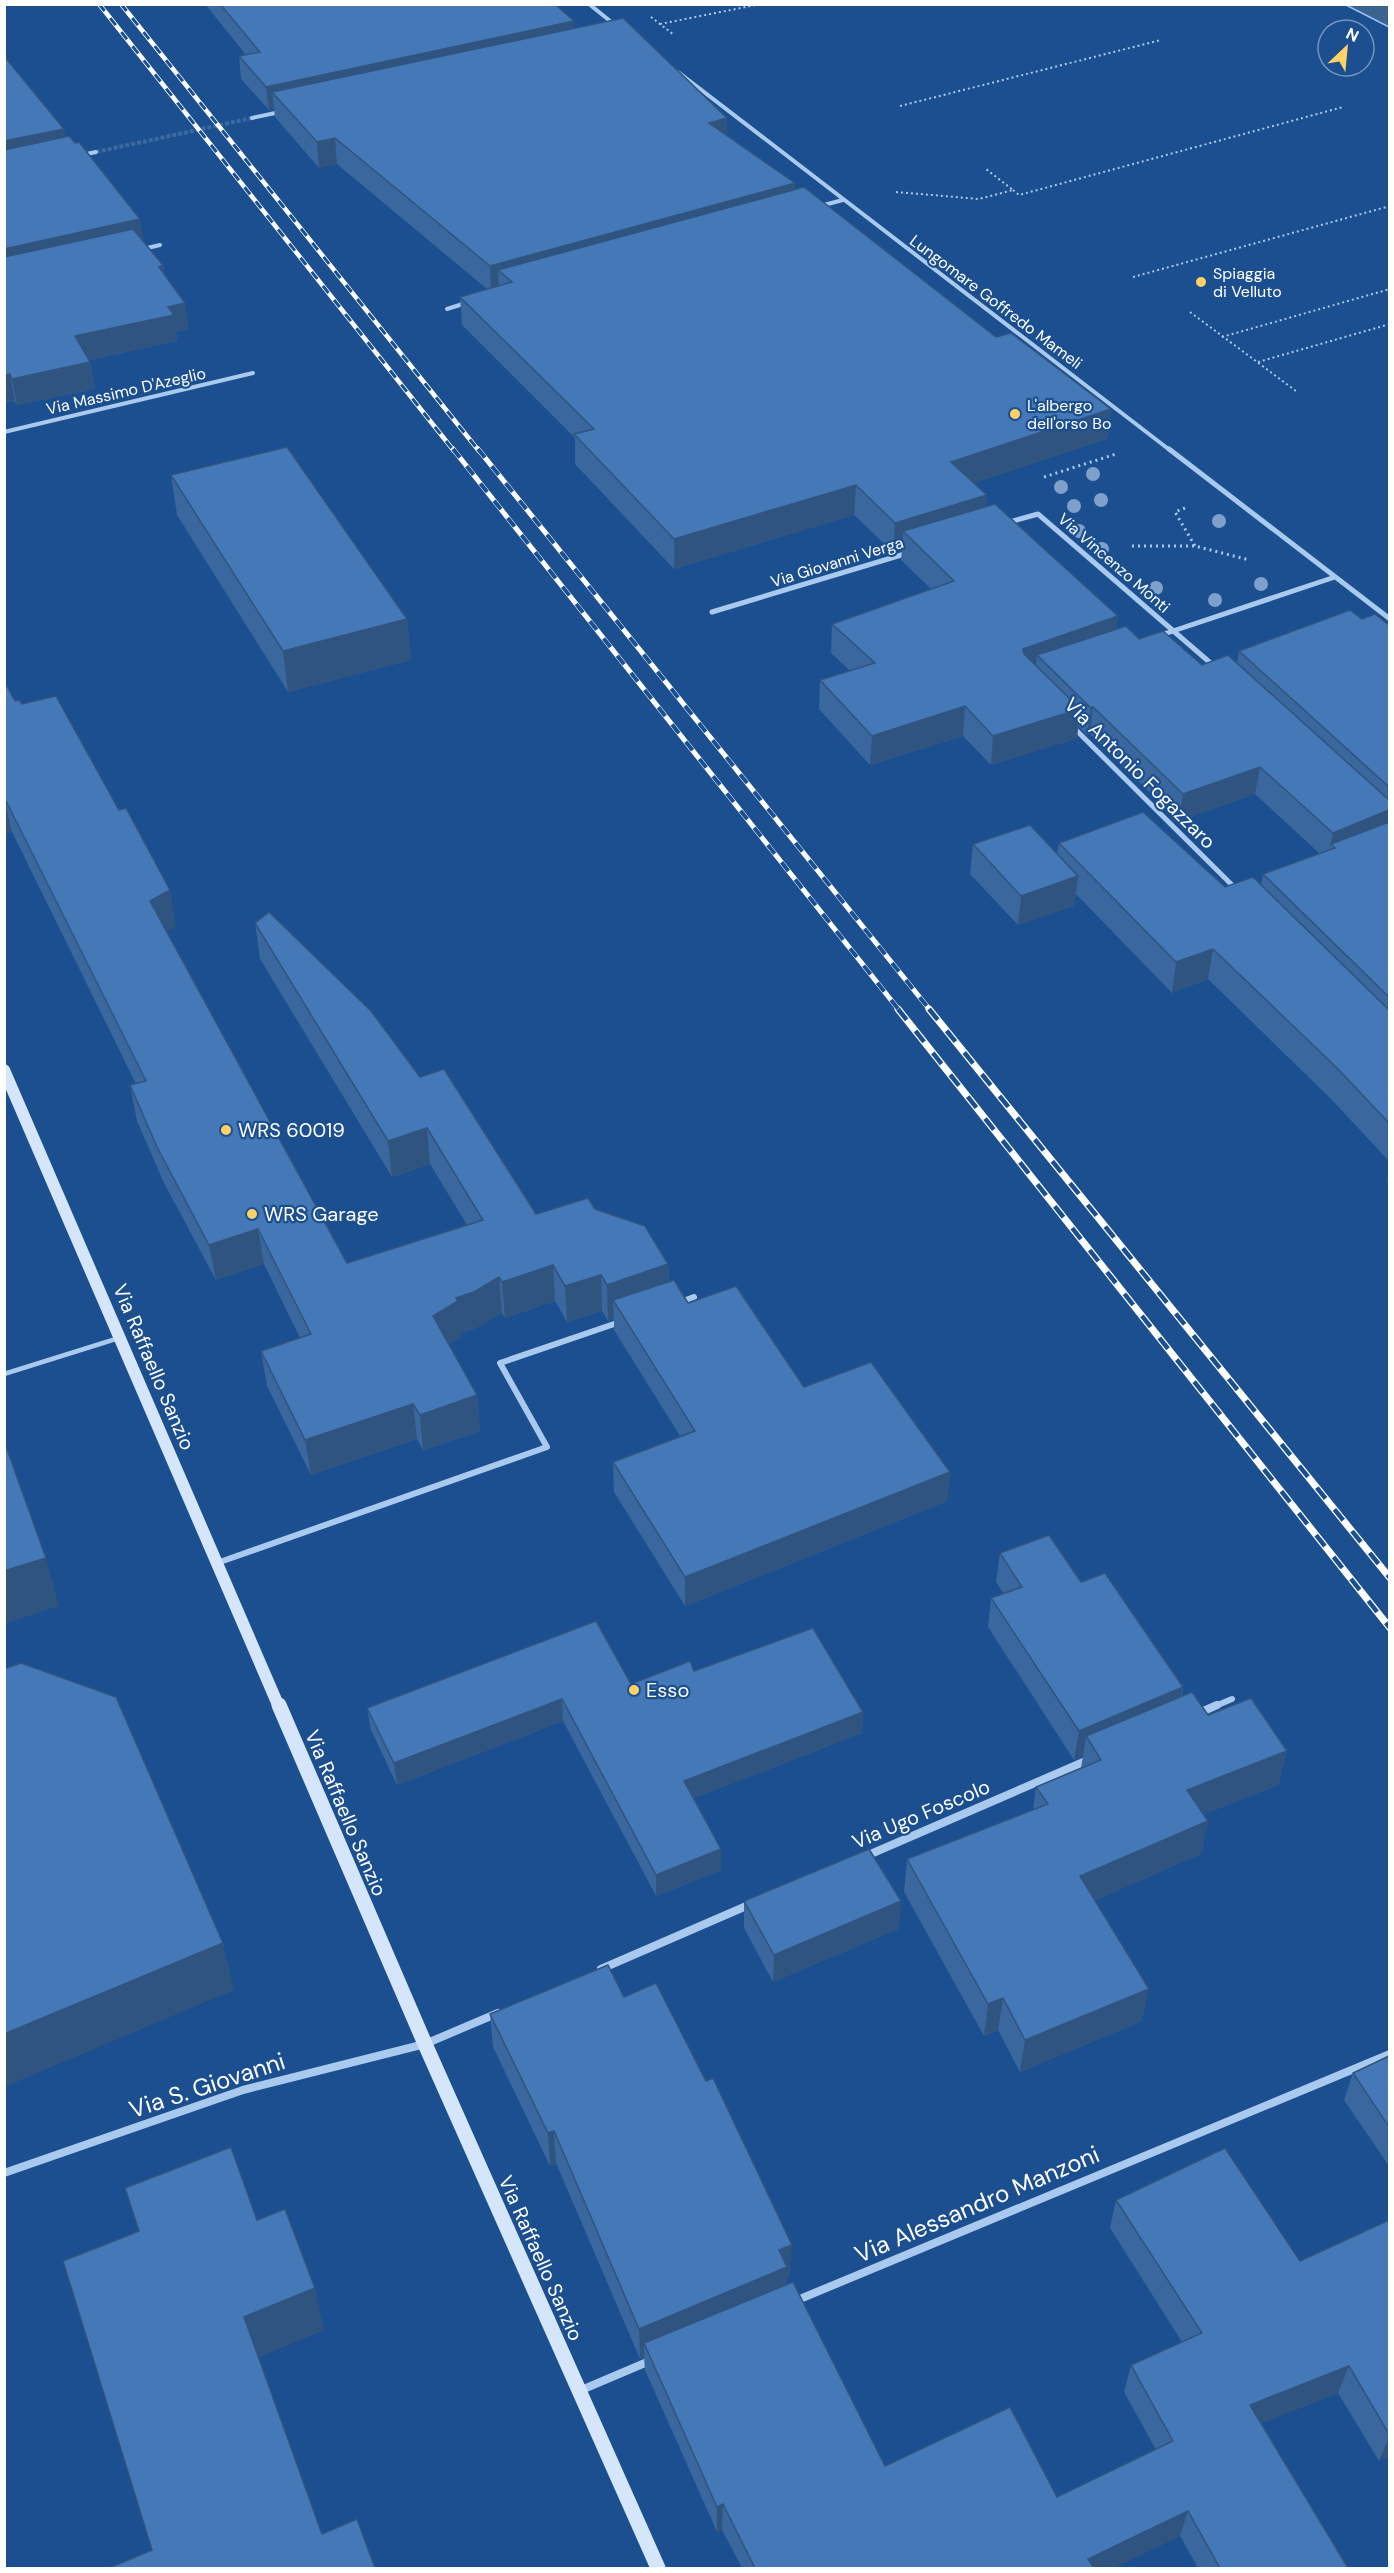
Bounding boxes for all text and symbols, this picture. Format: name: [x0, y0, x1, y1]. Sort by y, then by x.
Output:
north arrow: [1316, 18, 1376, 78]
text: N: [1343, 23, 1362, 47]
street label: Lungomare Goffredo Mameli: [906, 230, 1086, 374]
place label: Spiaggia di Velluto: [1213, 263, 1282, 302]
marker: Spiaggia di Velluto: [1194, 275, 1208, 289]
street label: Via Massimo D'Azeglio: [44, 362, 208, 420]
place label: L'albergo dell'orso Bo: [1027, 395, 1111, 434]
marker: L'albergo dell'orso Bo: [1008, 407, 1022, 421]
street label: Via Vincenzo Monti: [1054, 509, 1174, 617]
street label: Via Giovanni Verga: [768, 532, 906, 592]
street label: Via Antonio Fogazzaro: [1059, 692, 1221, 854]
place label: WRS 60019: [238, 1117, 345, 1143]
marker: WRS 60019: [219, 1123, 233, 1137]
place label: WRS Garage: [264, 1201, 379, 1227]
marker: WRS Garage: [245, 1207, 259, 1221]
street label: Via Raffaello Sanzio: [107, 1280, 201, 1454]
place label: Esso: [646, 1677, 689, 1703]
marker: Esso: [627, 1683, 641, 1697]
street label: Via Raffaello Sanzio: [299, 1726, 393, 1900]
street label: Via Ugo Foscolo: [848, 1773, 994, 1855]
street label: Via S. Giovanni: [125, 2045, 289, 2125]
street label: Via Alessandro Manzoni: [850, 2138, 1104, 2270]
street label: Via Raffaello Sanzio: [493, 2171, 589, 2345]

